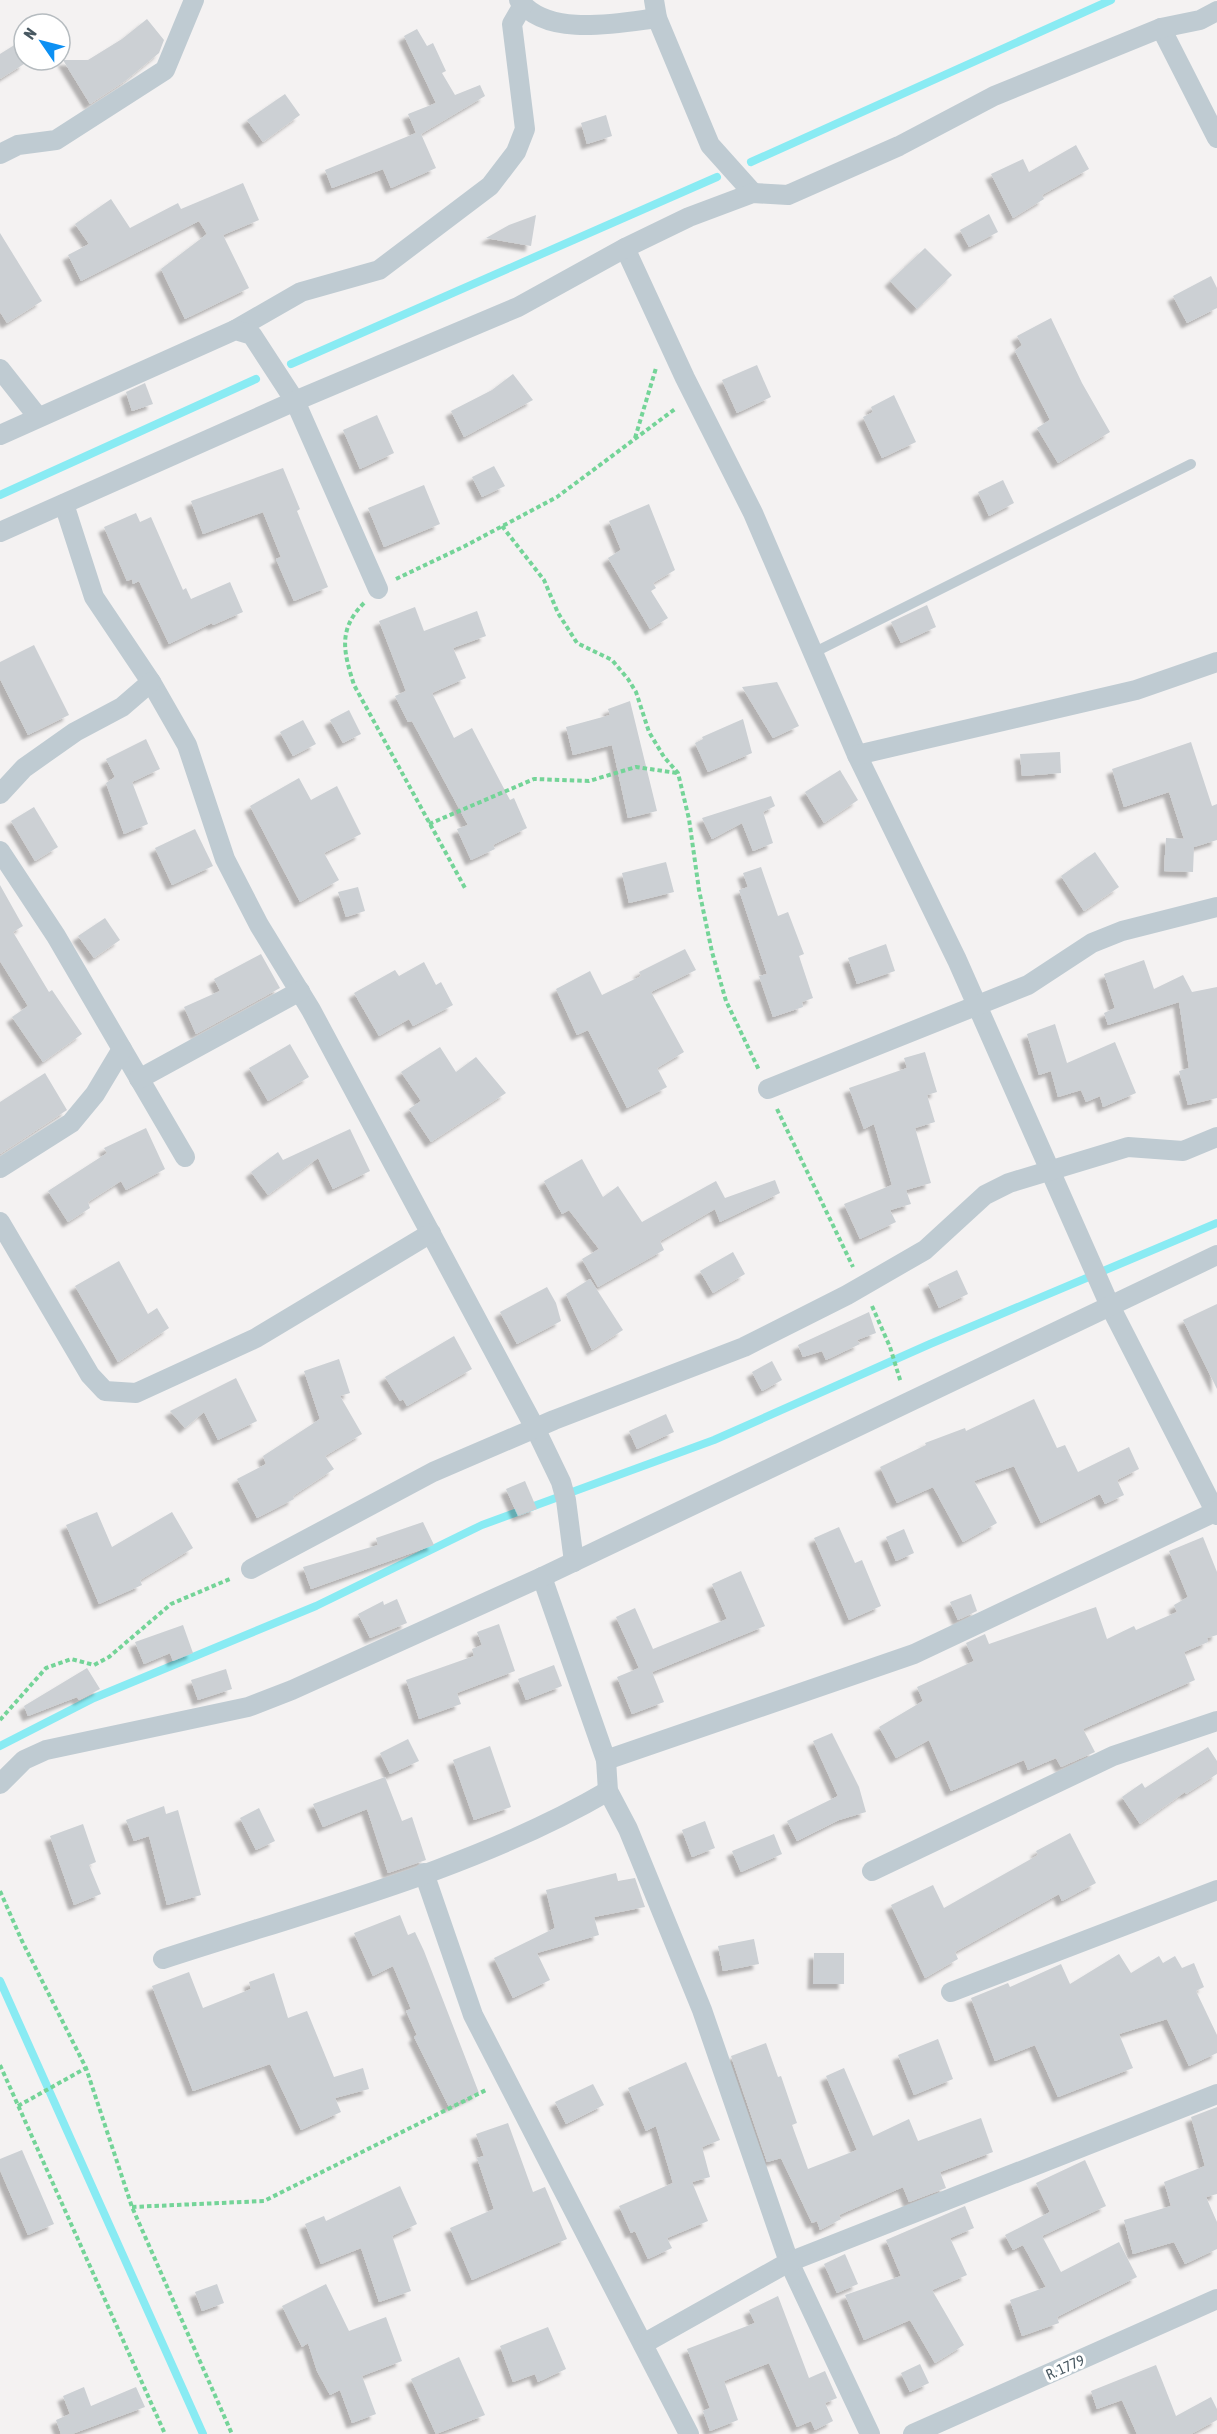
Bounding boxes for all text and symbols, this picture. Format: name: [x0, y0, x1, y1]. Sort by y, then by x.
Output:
north arrow: [12, 12, 72, 72]
text: N: [20, 24, 40, 42]
street label: R. 1779: [1043, 2351, 1087, 2383]

